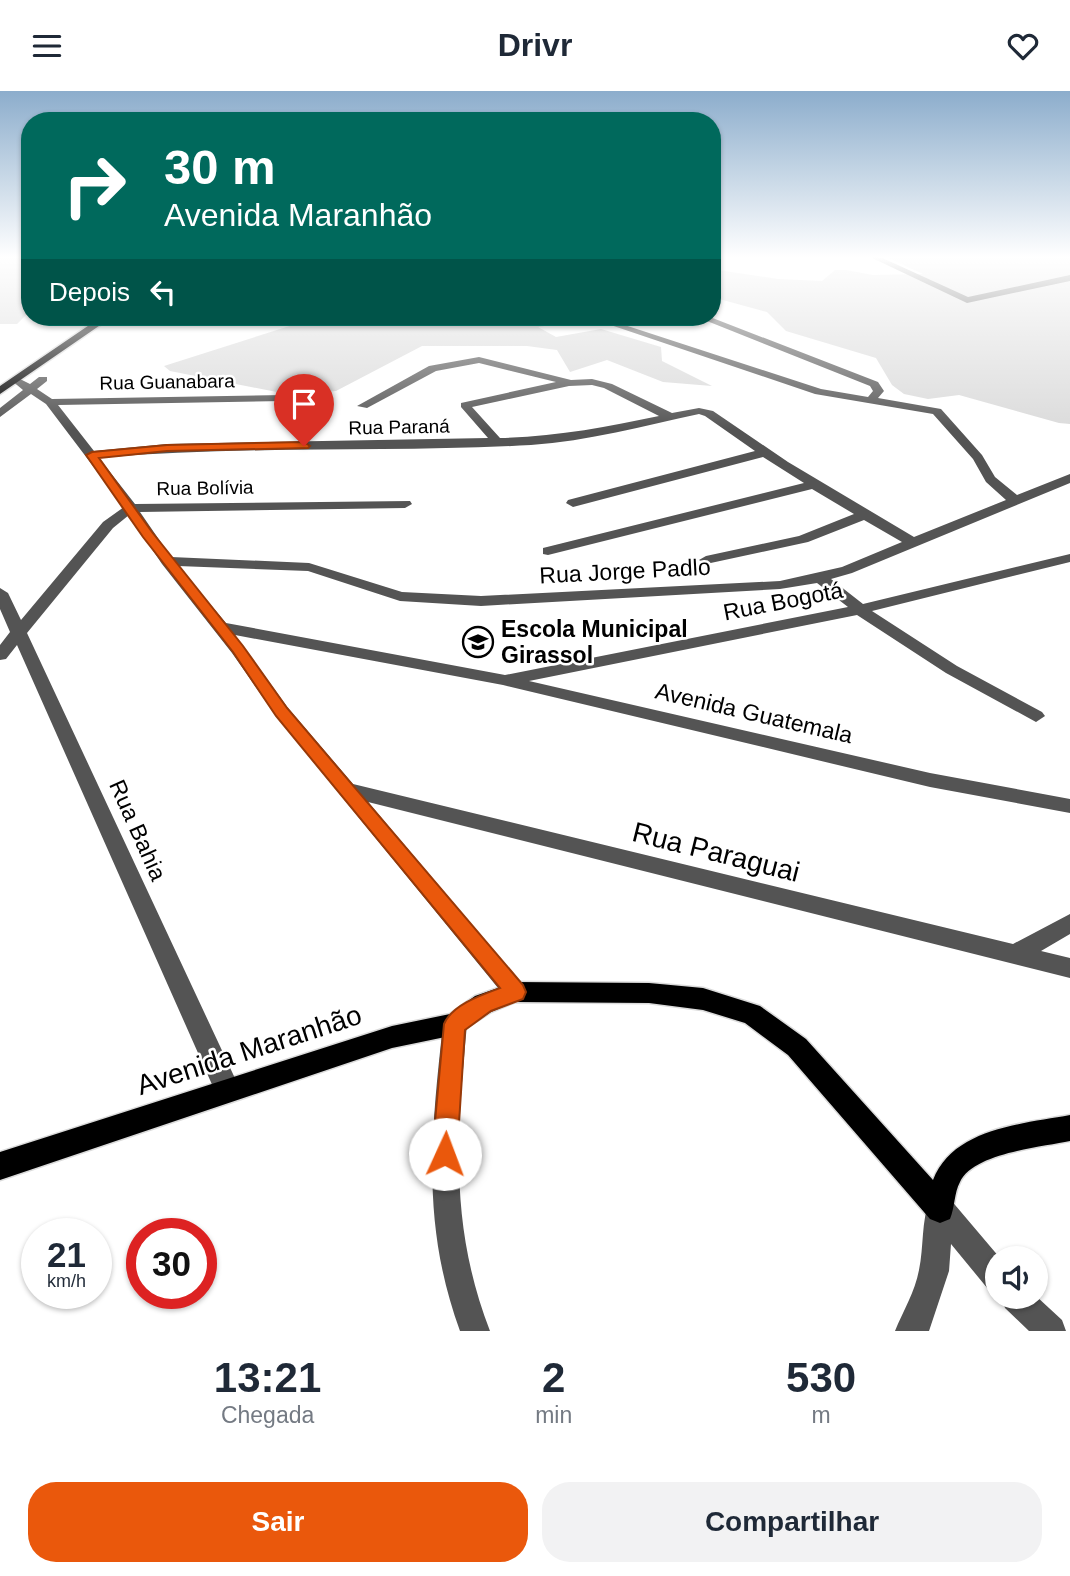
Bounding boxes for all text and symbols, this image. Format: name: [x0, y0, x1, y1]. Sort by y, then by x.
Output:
icon: menu: [28, 27, 66, 65]
text: Drivr: [498, 27, 572, 63]
icon: heart: [1004, 27, 1042, 65]
icon: right: [49, 140, 140, 231]
text: 30 m: [164, 140, 276, 194]
text: Avenida Maranhão: [164, 197, 432, 233]
icon: left: [144, 273, 182, 311]
text: Depois: [49, 277, 130, 307]
street label: Rua Guanabara: [99, 370, 235, 394]
pin: [274, 374, 334, 446]
icon: arrive: [285, 385, 323, 423]
street label: Rua Paraná: [348, 416, 450, 438]
street label: Rua Bolívia: [156, 477, 254, 499]
street label: Rua Jorge Padlo: [539, 554, 711, 588]
street label: Rua Bogotá: [721, 577, 845, 625]
place label: Escola Municipal Girassol: [501, 616, 688, 668]
school or university icon: Escola Municipal Girassol: [461, 625, 495, 659]
street label: Avenida Guatemala: [653, 678, 855, 748]
street label: Rua Bahia: [104, 776, 172, 885]
street label: Rua Paraguai: [629, 816, 803, 888]
street label: Avenida Maranhão: [133, 999, 365, 1101]
position arrow: [408, 1117, 482, 1191]
speed limit sign: 30: [126, 1218, 217, 1309]
text: 21: [47, 1235, 86, 1274]
map controls: [985, 1246, 1048, 1309]
button: sound: [985, 1246, 1048, 1309]
text: km/h: [47, 1271, 86, 1291]
text: 13:21: [214, 1354, 321, 1401]
text: 2: [542, 1354, 565, 1401]
text: 530: [786, 1354, 856, 1401]
text: Chegada: [221, 1402, 314, 1428]
text: min: [535, 1402, 572, 1428]
text: m: [812, 1402, 831, 1428]
button: Sair: [28, 1482, 528, 1562]
button: Compartilhar: [542, 1482, 1042, 1562]

